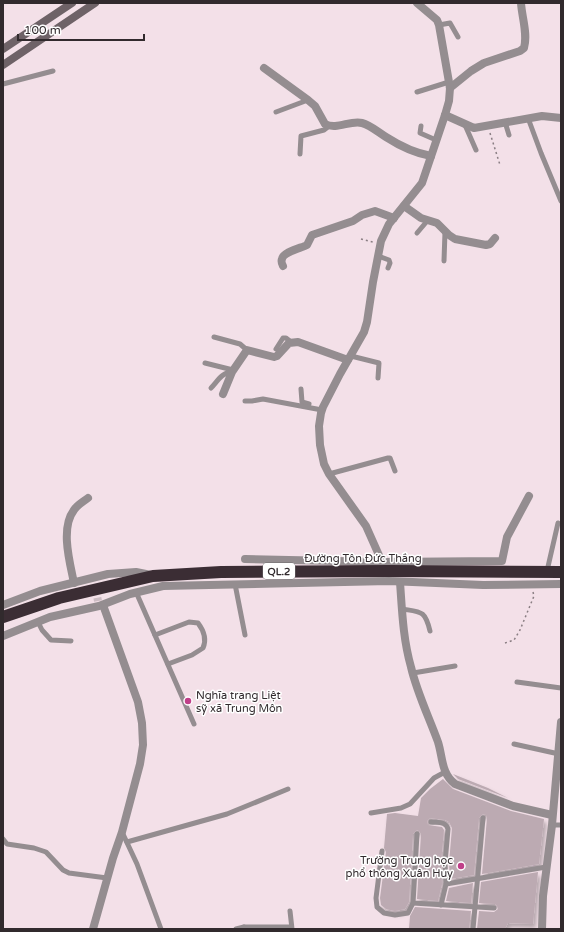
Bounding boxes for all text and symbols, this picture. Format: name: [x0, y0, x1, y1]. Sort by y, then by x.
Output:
scale bar: [18, 16, 144, 42]
text: 100 m: [24, 23, 61, 37]
street label: Đường Tôn Đức Thắng: [304, 552, 422, 565]
road number: QL.2: [263, 563, 295, 579]
place label: Nghĩa trang Liệt sỹ xã Trung Môn: [196, 689, 282, 715]
marker: Nghĩa trang Liệt sỹ xã Trung Môn: [183, 696, 193, 706]
place label: Trường Trung học phổ thông Xuân Huy: [345, 854, 453, 880]
marker: Trường Trung học phổ thông Xuân Huy: [456, 861, 466, 871]

